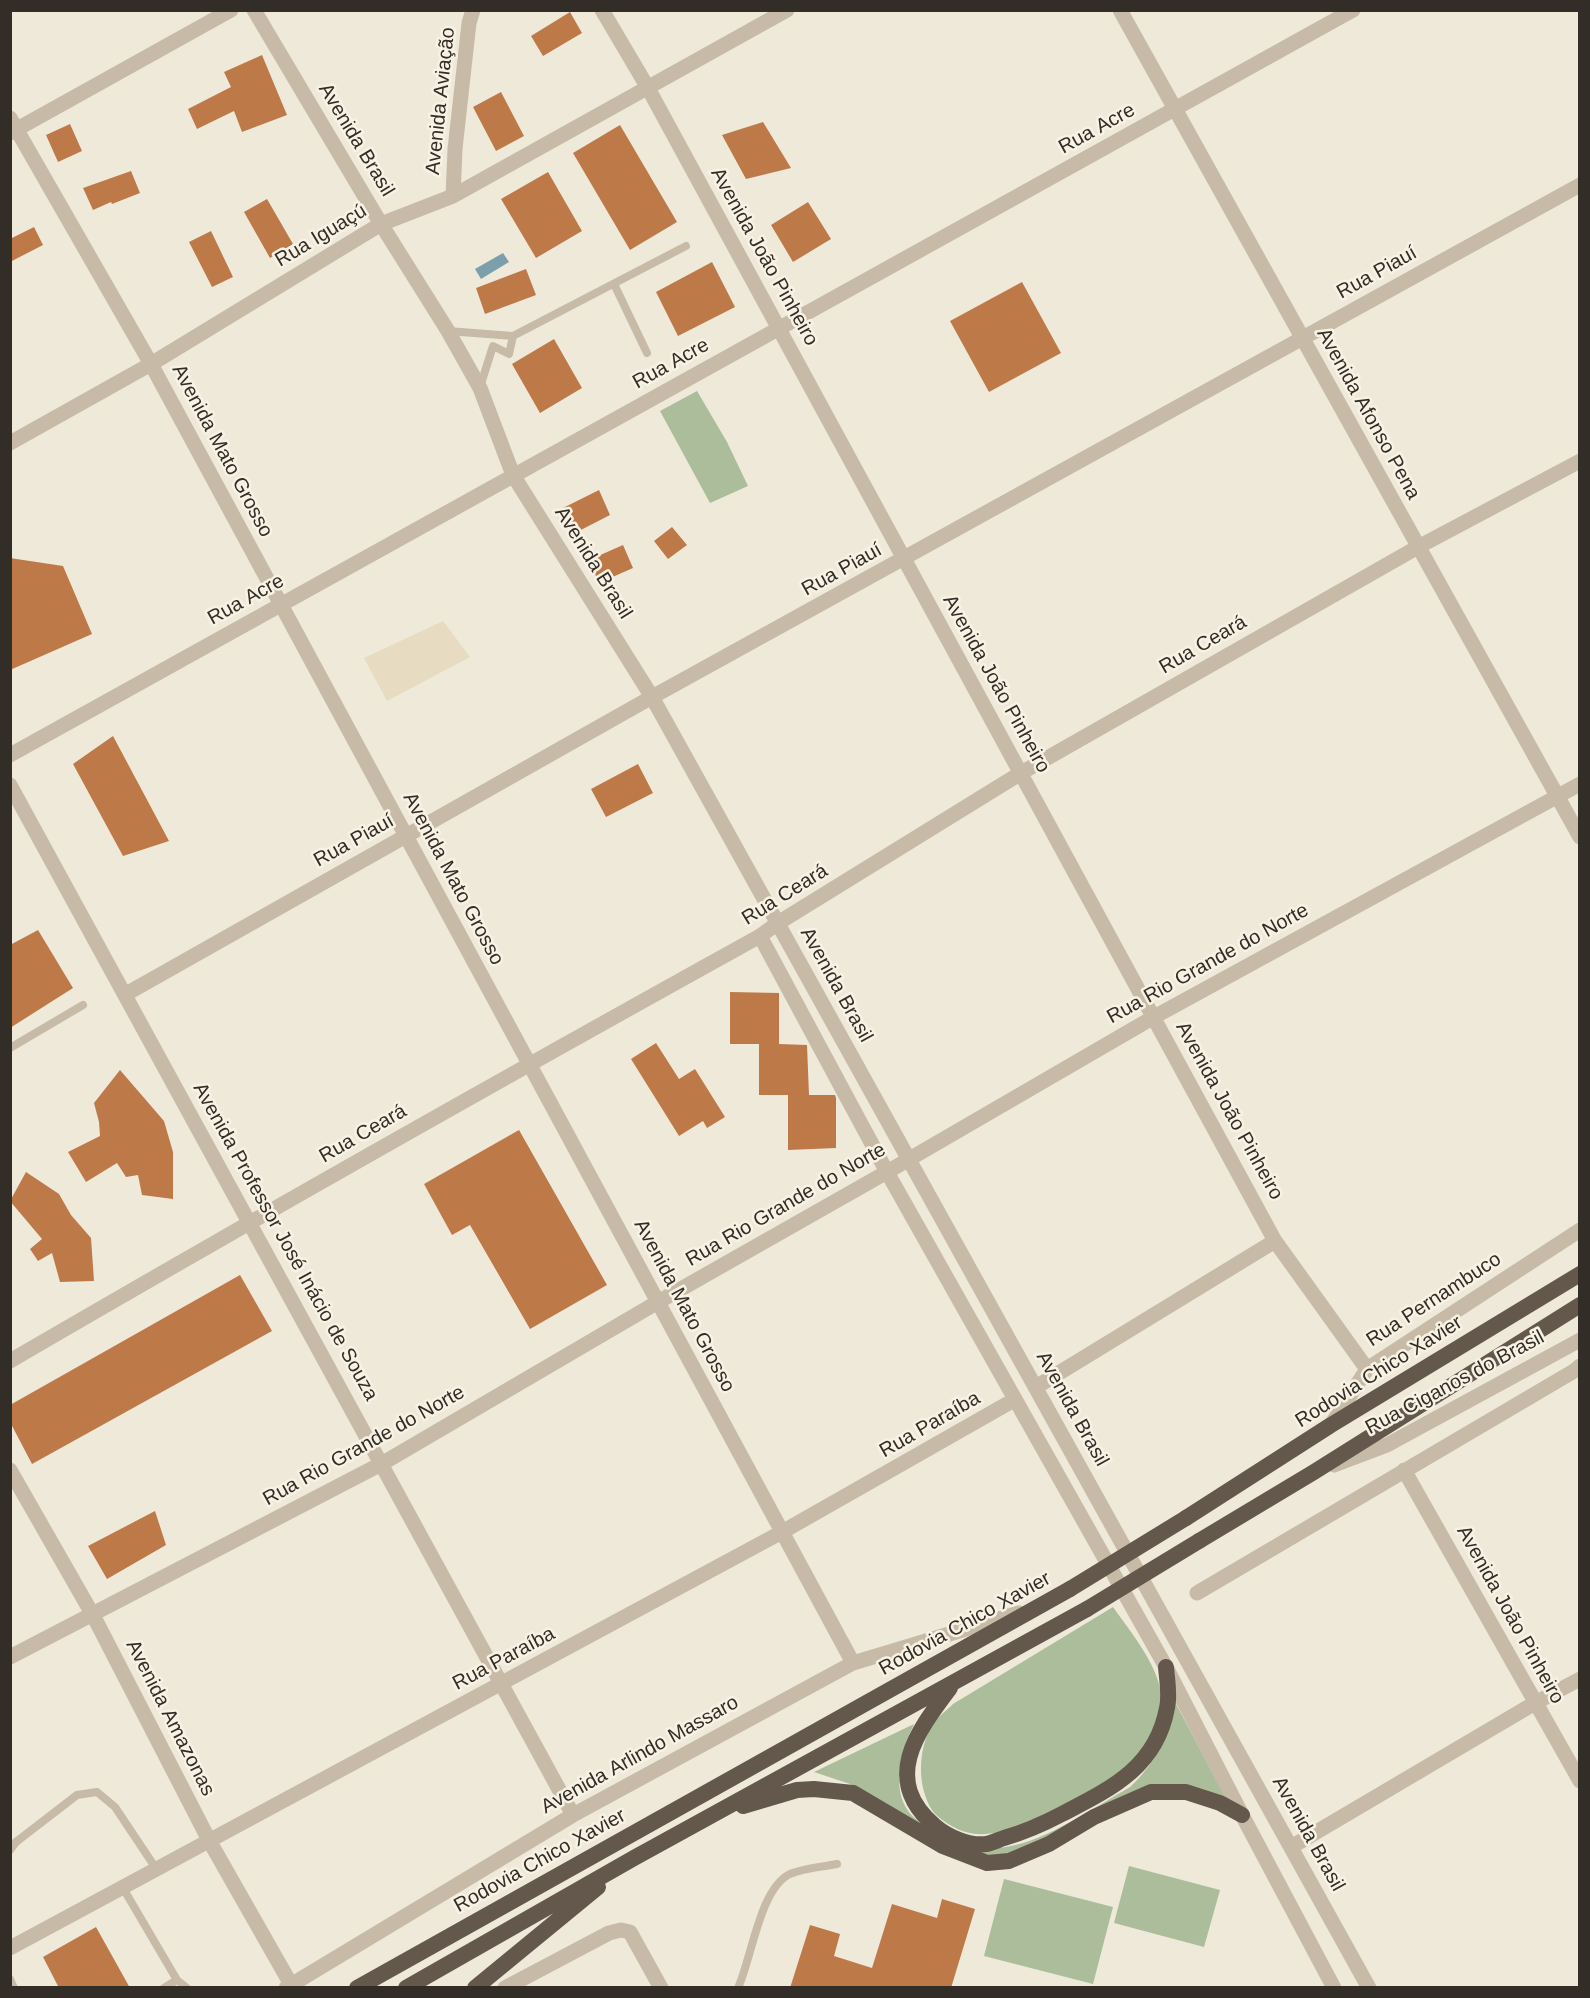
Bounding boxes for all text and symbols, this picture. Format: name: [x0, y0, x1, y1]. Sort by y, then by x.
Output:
street label: Avenida Aviação: [421, 26, 461, 176]
street label: Avenida Brasil: [313, 79, 399, 201]
street label: Rua Acre: [1055, 98, 1139, 160]
street label: Avenida João Pinheiro: [705, 164, 823, 350]
street label: Rua Iguaçú: [271, 199, 371, 273]
street label: Rua Piauí: [1333, 241, 1421, 305]
street label: Avenida Afonso Pena: [1311, 324, 1425, 504]
street label: Rua Acre: [629, 333, 713, 395]
street label: Avenida Mato Grosso: [166, 361, 278, 541]
street label: Avenida Brasil: [549, 503, 637, 623]
street label: Rua Piauí: [798, 538, 886, 602]
street label: Rua Acre: [204, 569, 288, 631]
street label: Avenida João Pinheiro: [937, 591, 1055, 777]
street label: Rua Ceará: [1155, 610, 1251, 680]
street label: Avenida Mato Grosso: [397, 789, 509, 969]
street label: Rua Piauí: [310, 809, 398, 873]
street label: Rua Ceará: [738, 859, 832, 931]
street label: Rua Rio Grande do Norte: [1103, 899, 1313, 1029]
street label: Avenida Brasil: [795, 923, 877, 1047]
street label: Avenida João Pinheiro: [1170, 1018, 1288, 1204]
street label: Avenida Professor José Inácio de Souza: [187, 1079, 383, 1405]
street label: Rua Ceará: [315, 1099, 411, 1169]
street label: Rua Rio Grande do Norte: [682, 1138, 890, 1272]
street label: Avenida Mato Grosso: [628, 1216, 740, 1396]
street label: Rua Pernambuco: [1362, 1248, 1506, 1352]
street label: Rodovia Chico Xavier: [1291, 1311, 1467, 1433]
street label: Rua Ciganos do Brasil: [1362, 1326, 1548, 1440]
street label: Avenida Brasil: [1031, 1347, 1113, 1471]
street label: Rua Rio Grande do Norte: [259, 1381, 469, 1511]
street label: Rua Paraíba: [875, 1387, 985, 1463]
street label: Avenida João Pinheiro: [1451, 1522, 1569, 1708]
street label: Rodovia Chico Xavier: [875, 1567, 1055, 1681]
street label: Rua Paraíba: [449, 1622, 559, 1696]
street label: Avenida Amazonas: [120, 1636, 220, 1800]
street label: Avenida Arlindo Massaro: [537, 1691, 743, 1819]
street label: Avenida Brasil: [1267, 1772, 1349, 1896]
street label: Rodovia Chico Xavier: [450, 1804, 630, 1918]

